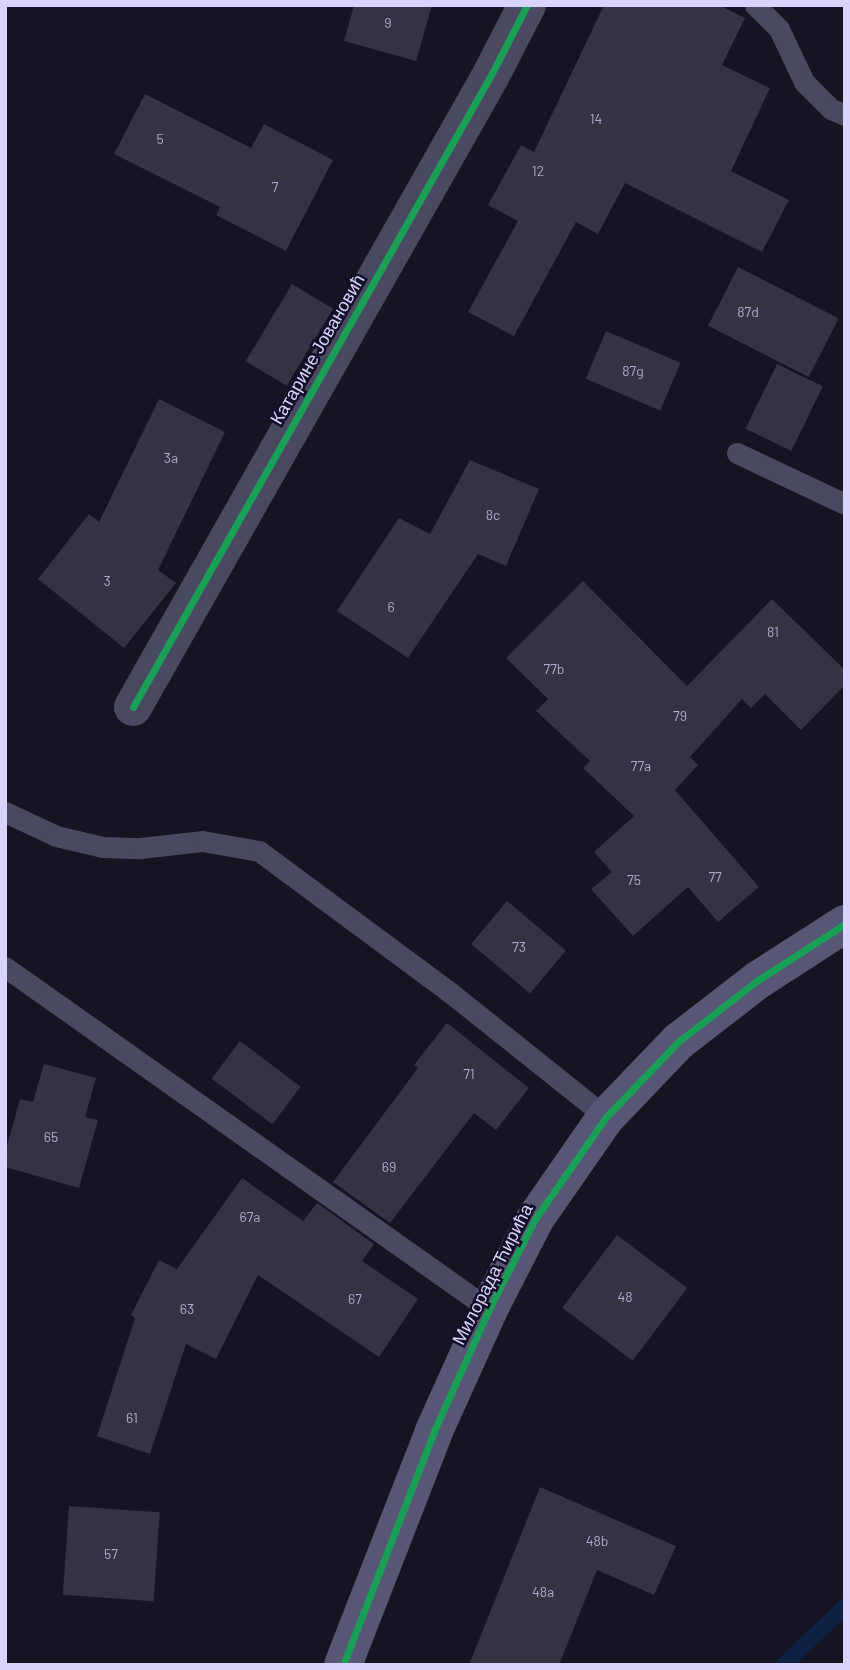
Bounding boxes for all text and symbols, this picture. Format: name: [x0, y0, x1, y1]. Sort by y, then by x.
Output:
house number: 9: [384, 15, 392, 31]
house number: 14: [590, 111, 602, 127]
house number: 5: [156, 131, 164, 147]
house number: 12: [532, 163, 544, 179]
house number: 7: [272, 179, 278, 195]
street label: Катарине Јовановић: [265, 270, 369, 428]
house number: 87d: [737, 304, 759, 320]
house number: 87g: [622, 363, 644, 379]
house number: 3a: [164, 450, 178, 466]
house number: 8c: [486, 507, 500, 523]
house number: 3: [103, 573, 111, 589]
house number: 6: [387, 599, 395, 615]
house number: 81: [767, 624, 779, 640]
house number: 77b: [544, 661, 564, 677]
house number: 79: [673, 708, 687, 724]
house number: 77a: [631, 758, 651, 774]
house number: 77: [708, 869, 722, 885]
house number: 75: [627, 872, 641, 888]
house number: 73: [512, 939, 526, 955]
house number: 71: [463, 1066, 475, 1082]
house number: 65: [44, 1129, 58, 1145]
house number: 69: [382, 1159, 396, 1175]
street label: Милорада Ћирића: [447, 1200, 537, 1348]
house number: 67a: [240, 1209, 260, 1225]
house number: 48: [617, 1289, 633, 1305]
house number: 67: [348, 1291, 362, 1307]
house number: 63: [180, 1301, 194, 1317]
house number: 61: [126, 1410, 138, 1426]
house number: 48b: [586, 1533, 608, 1549]
house number: 57: [104, 1546, 118, 1562]
house number: 48a: [532, 1584, 554, 1600]

